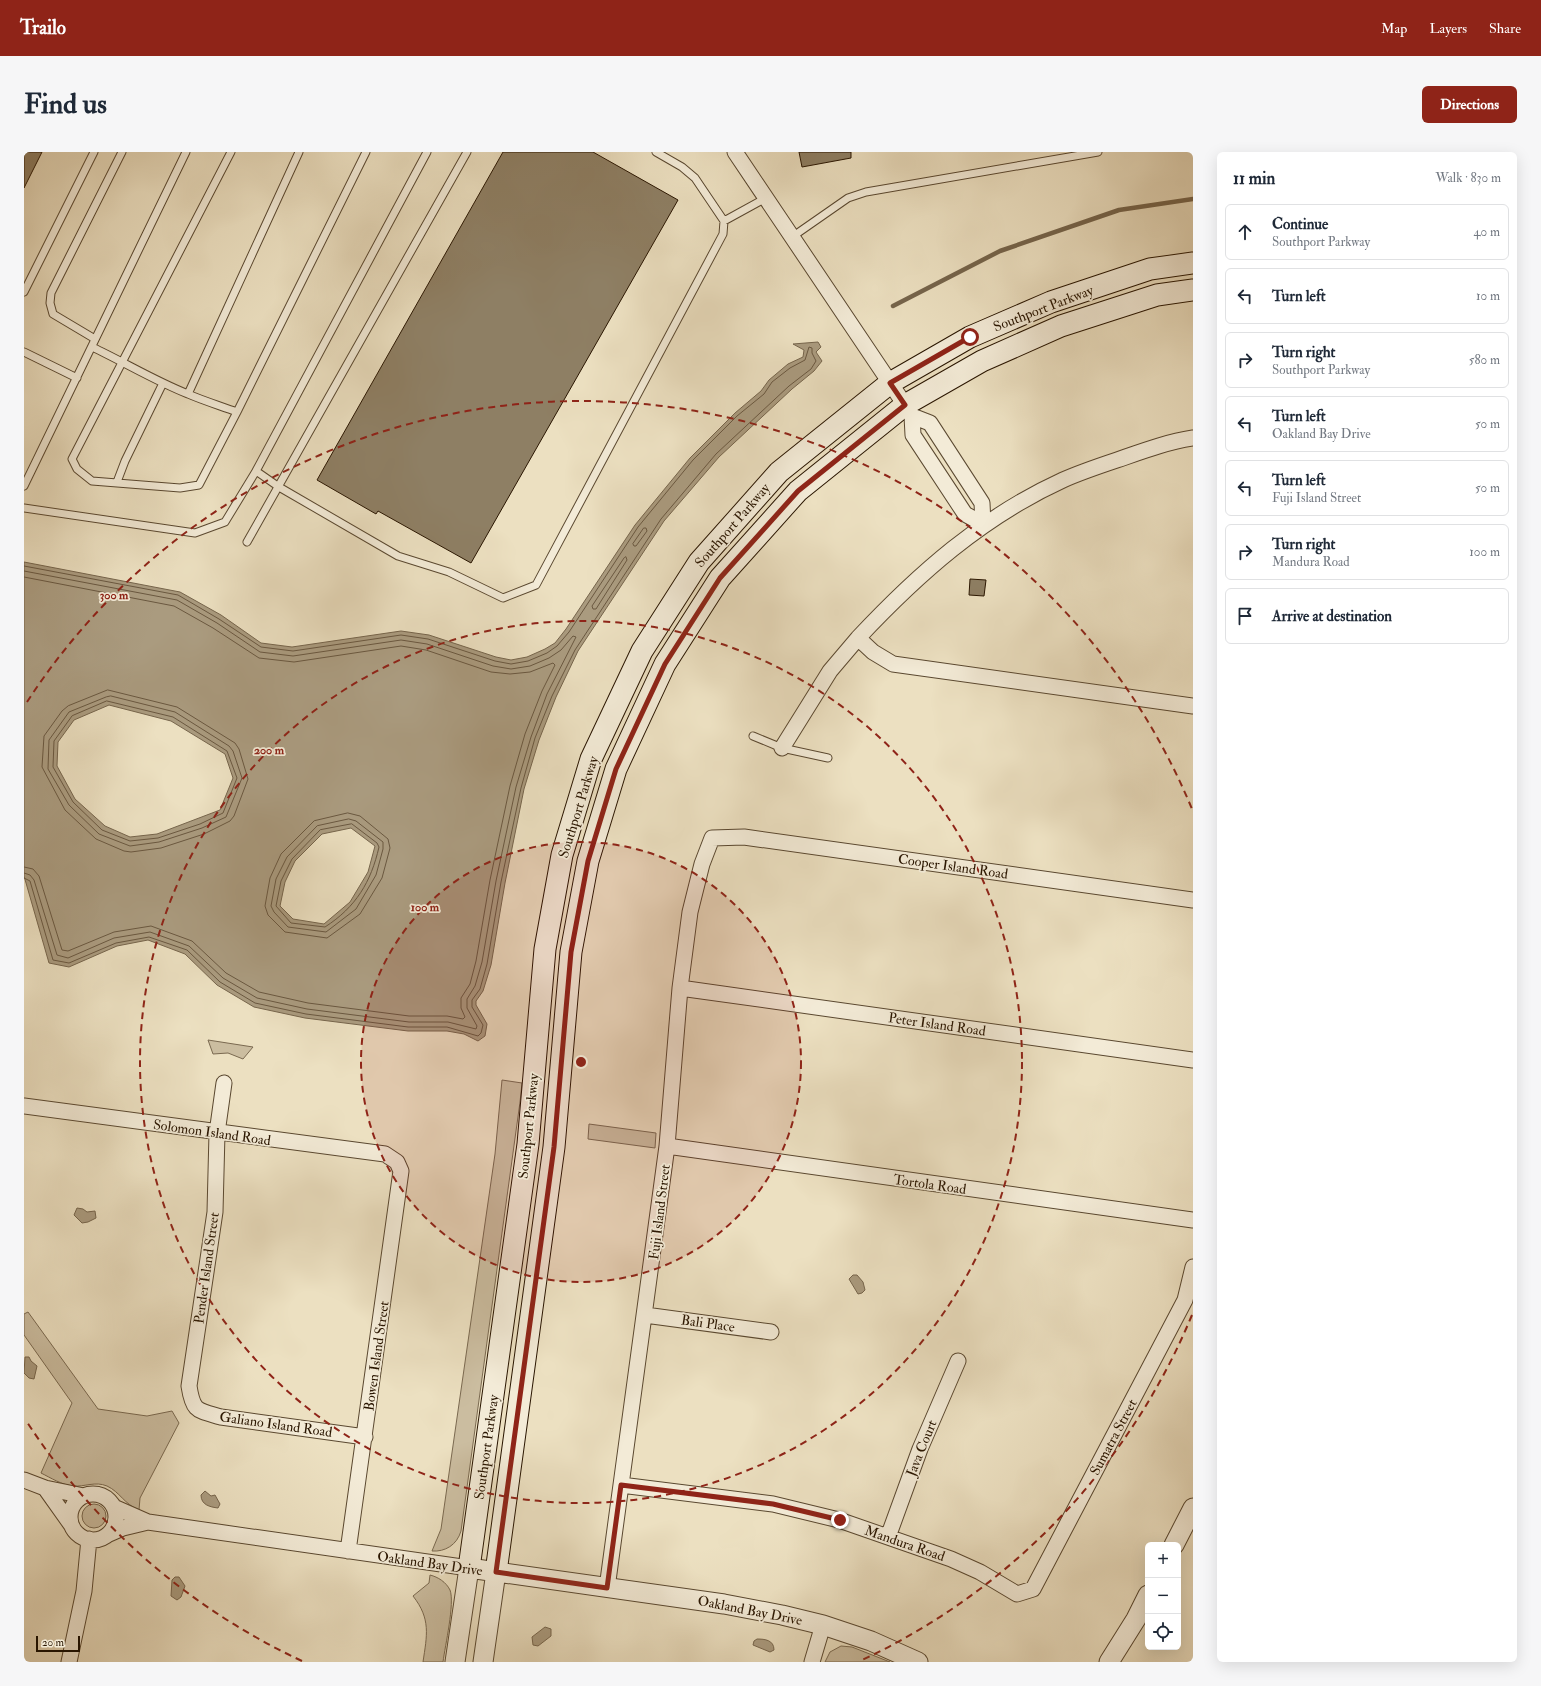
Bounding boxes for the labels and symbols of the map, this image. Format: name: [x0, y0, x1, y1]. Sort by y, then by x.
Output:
street label: Southport Parkway: [991, 281, 1097, 336]
route start: [961, 328, 979, 346]
street label: Southport Parkway: [691, 479, 775, 571]
text: 300 m: [100, 588, 129, 603]
text: 200 m: [254, 743, 285, 758]
street label: Southport Parkway: [555, 753, 603, 861]
street label: Cooper Island Road: [897, 850, 1009, 884]
text: 100 m: [411, 900, 440, 915]
street label: Peter Island Road: [887, 1009, 987, 1040]
centre of rings: [574, 1055, 588, 1069]
street label: Southport Parkway: [515, 1072, 544, 1180]
street label: Solomon Island Road: [152, 1116, 272, 1149]
street label: Fuji Island Street: [645, 1163, 674, 1261]
street label: Tortola Road: [892, 1171, 967, 1198]
street label: Pender Island Street: [190, 1211, 223, 1325]
street label: Bowen Island Street: [360, 1300, 393, 1412]
street label: Bali Place: [680, 1311, 736, 1336]
street label: Southport Parkway: [471, 1393, 503, 1501]
street label: Sumatra Street: [1086, 1396, 1141, 1478]
street label: Galiano Island Road: [219, 1408, 333, 1441]
street label: Java Court: [902, 1417, 941, 1480]
route end: [831, 1511, 849, 1529]
street label: Mandura Road: [862, 1522, 947, 1565]
street label: Oakland Bay Drive: [376, 1548, 484, 1580]
street label: Oakland Bay Drive: [696, 1592, 804, 1630]
scale bar: [36, 1634, 80, 1653]

